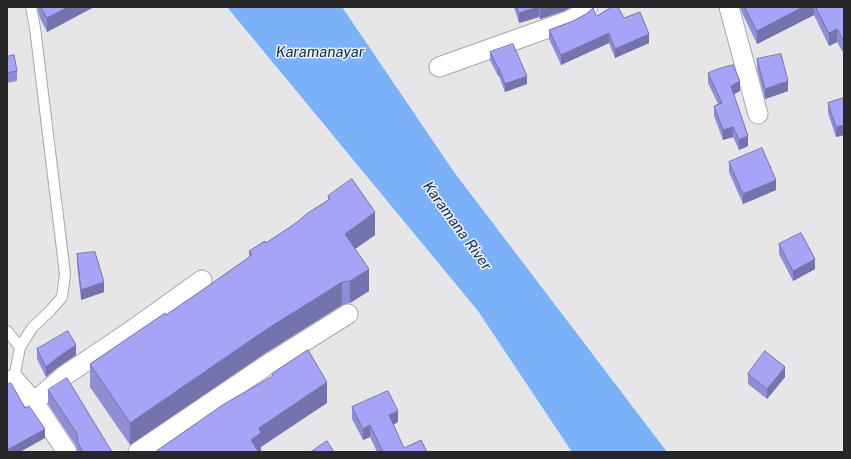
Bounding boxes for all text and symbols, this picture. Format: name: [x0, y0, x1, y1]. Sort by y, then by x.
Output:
water label: Karamanayar: [276, 43, 364, 61]
water label: Karamana River: [419, 178, 495, 274]

